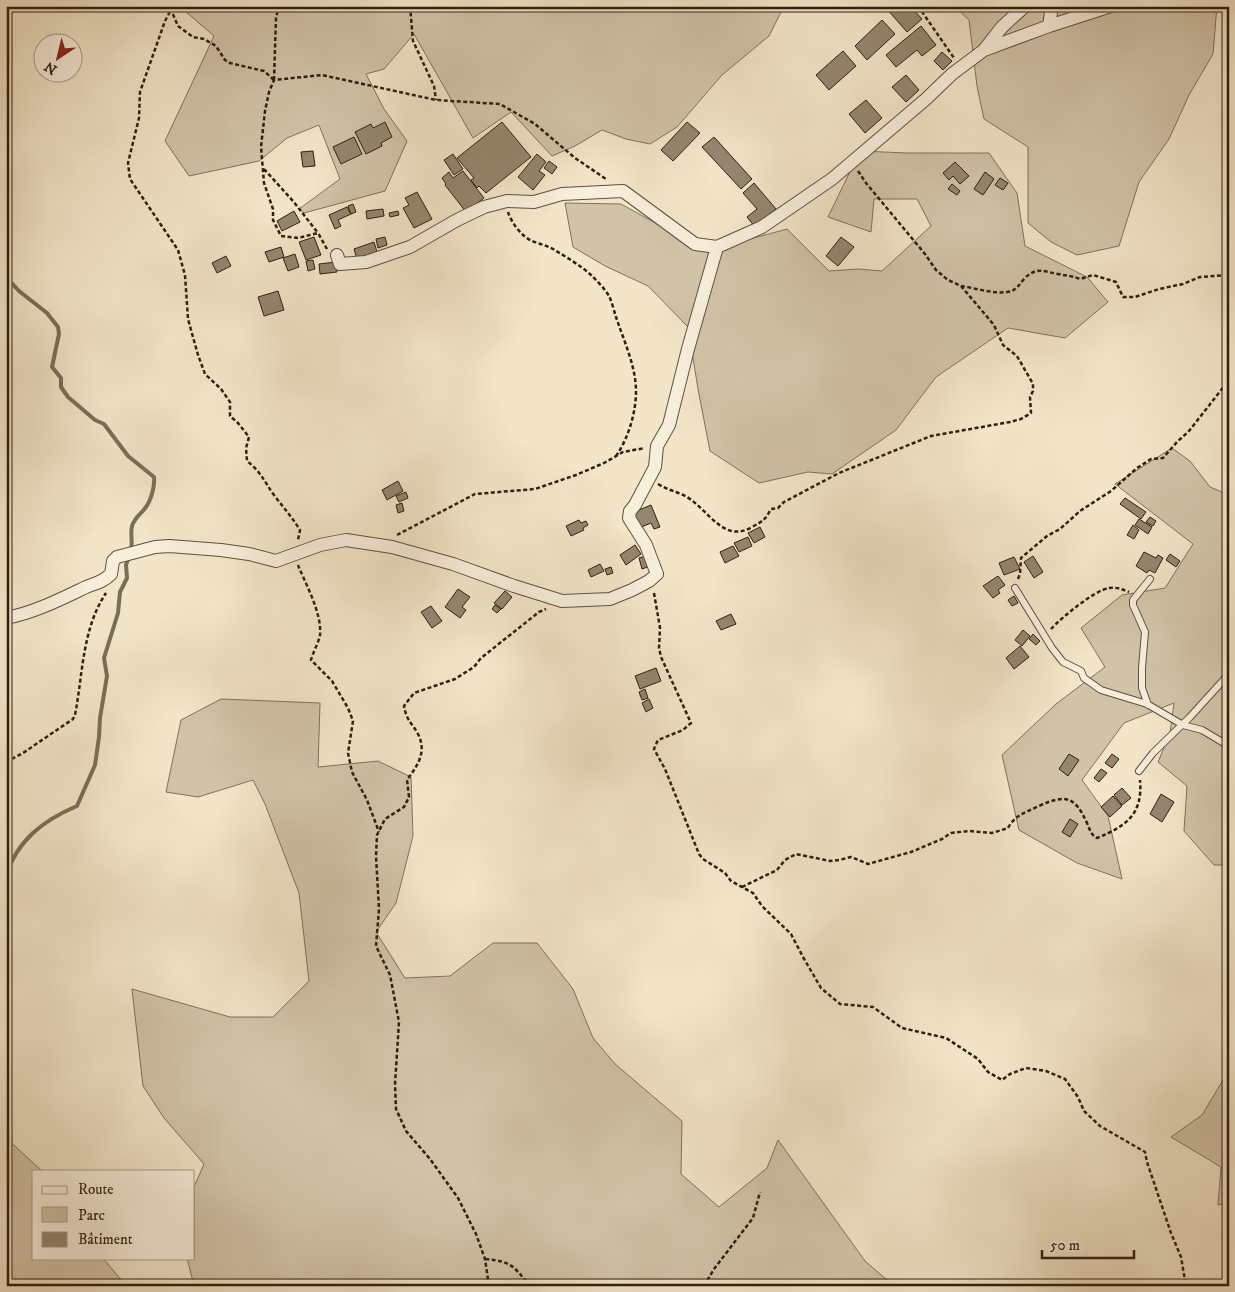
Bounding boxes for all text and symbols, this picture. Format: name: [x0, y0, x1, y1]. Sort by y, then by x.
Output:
north arrow: [32, 32, 82, 82]
text: N: [41, 57, 61, 79]
legend: [32, 1170, 195, 1260]
text: Route: [78, 1180, 113, 1199]
text: Parc: [78, 1206, 106, 1225]
scale bar: [1042, 1227, 1135, 1259]
text: Bâtiment: [78, 1230, 133, 1249]
text: 50 m: [1050, 1236, 1080, 1255]

